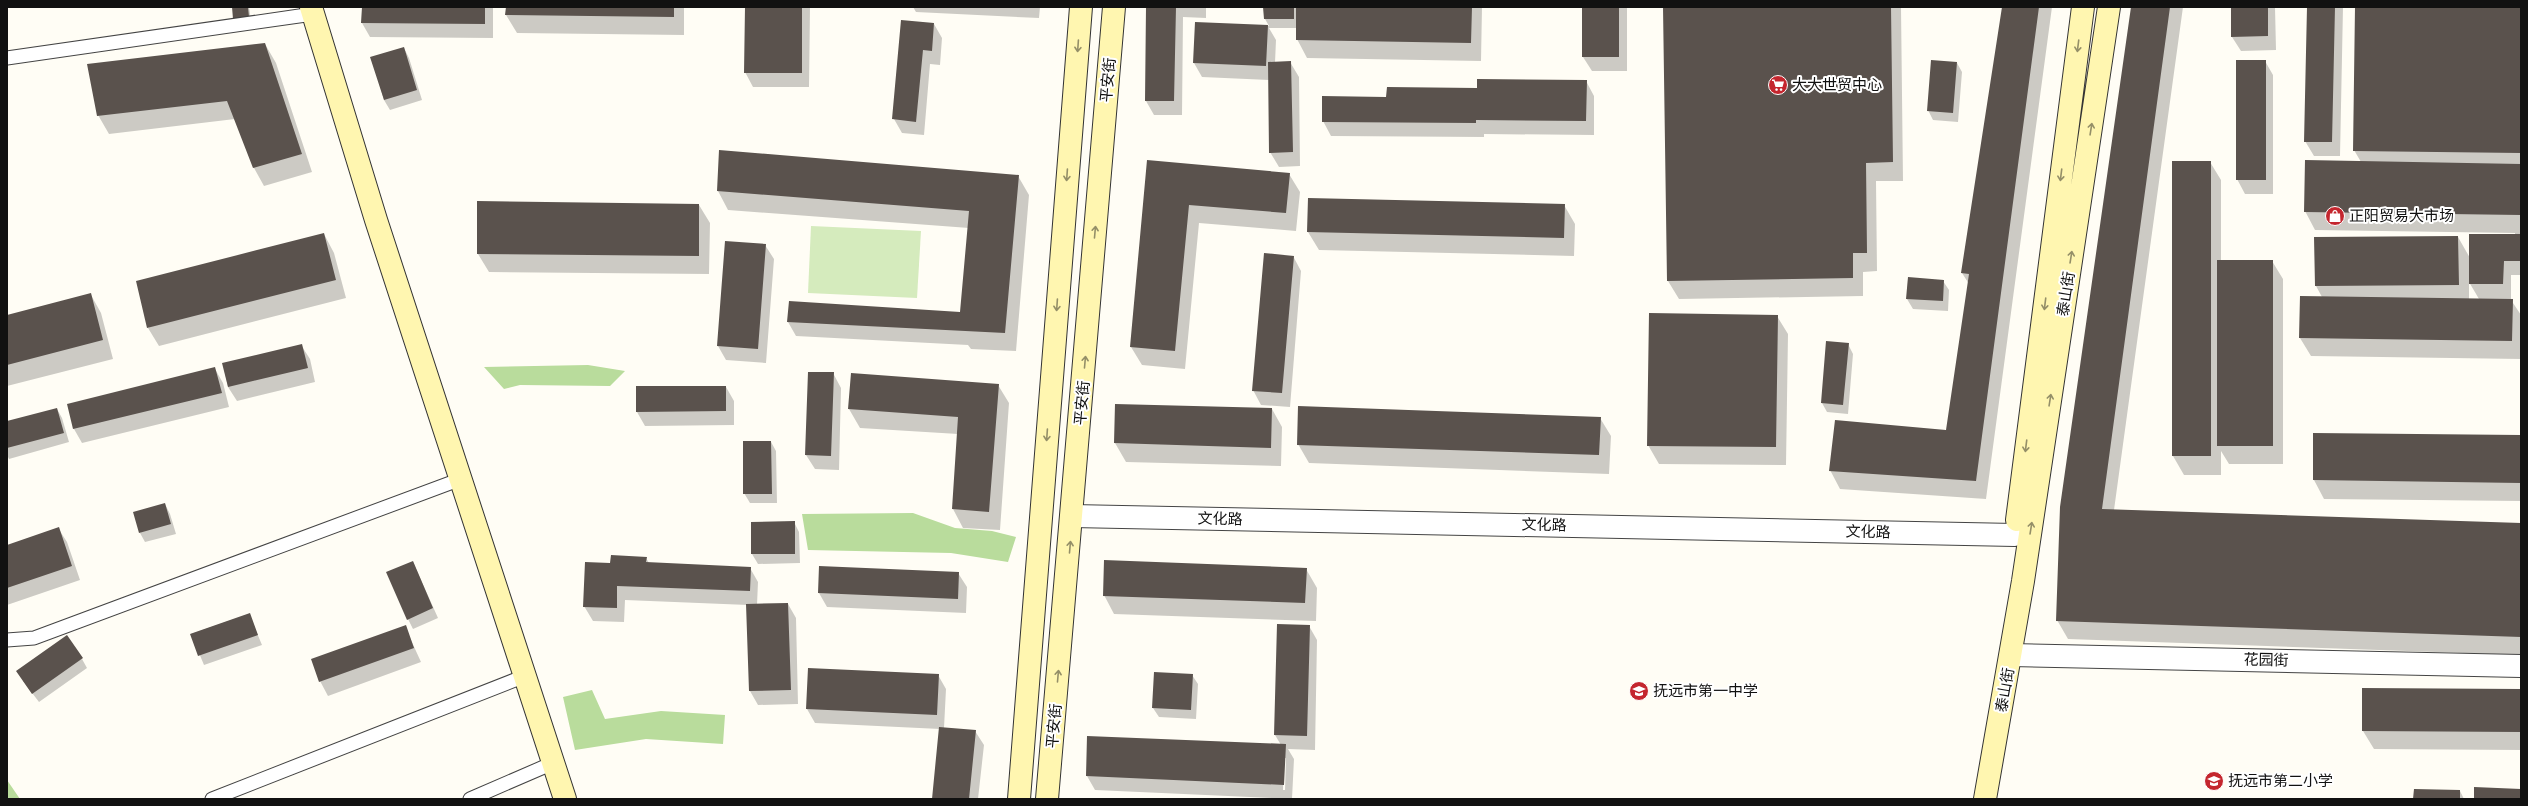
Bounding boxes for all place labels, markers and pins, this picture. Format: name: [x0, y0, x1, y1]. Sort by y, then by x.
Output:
supermarket icon: 大大世贸中心: [1767, 74, 1789, 96]
place label: 大大世贸中心: [1792, 74, 1882, 97]
shop icon: 正阳贸易大市场: [2324, 205, 2346, 227]
place label: 正阳贸易大市场: [2349, 205, 2454, 228]
school or university icon: 抚远市第一中学: [1628, 680, 1650, 702]
place label: 抚远市第一中学: [1653, 680, 1758, 703]
school or university icon: 抚远市第二小学: [2203, 770, 2225, 792]
place label: 抚远市第二小学: [2228, 770, 2333, 793]

